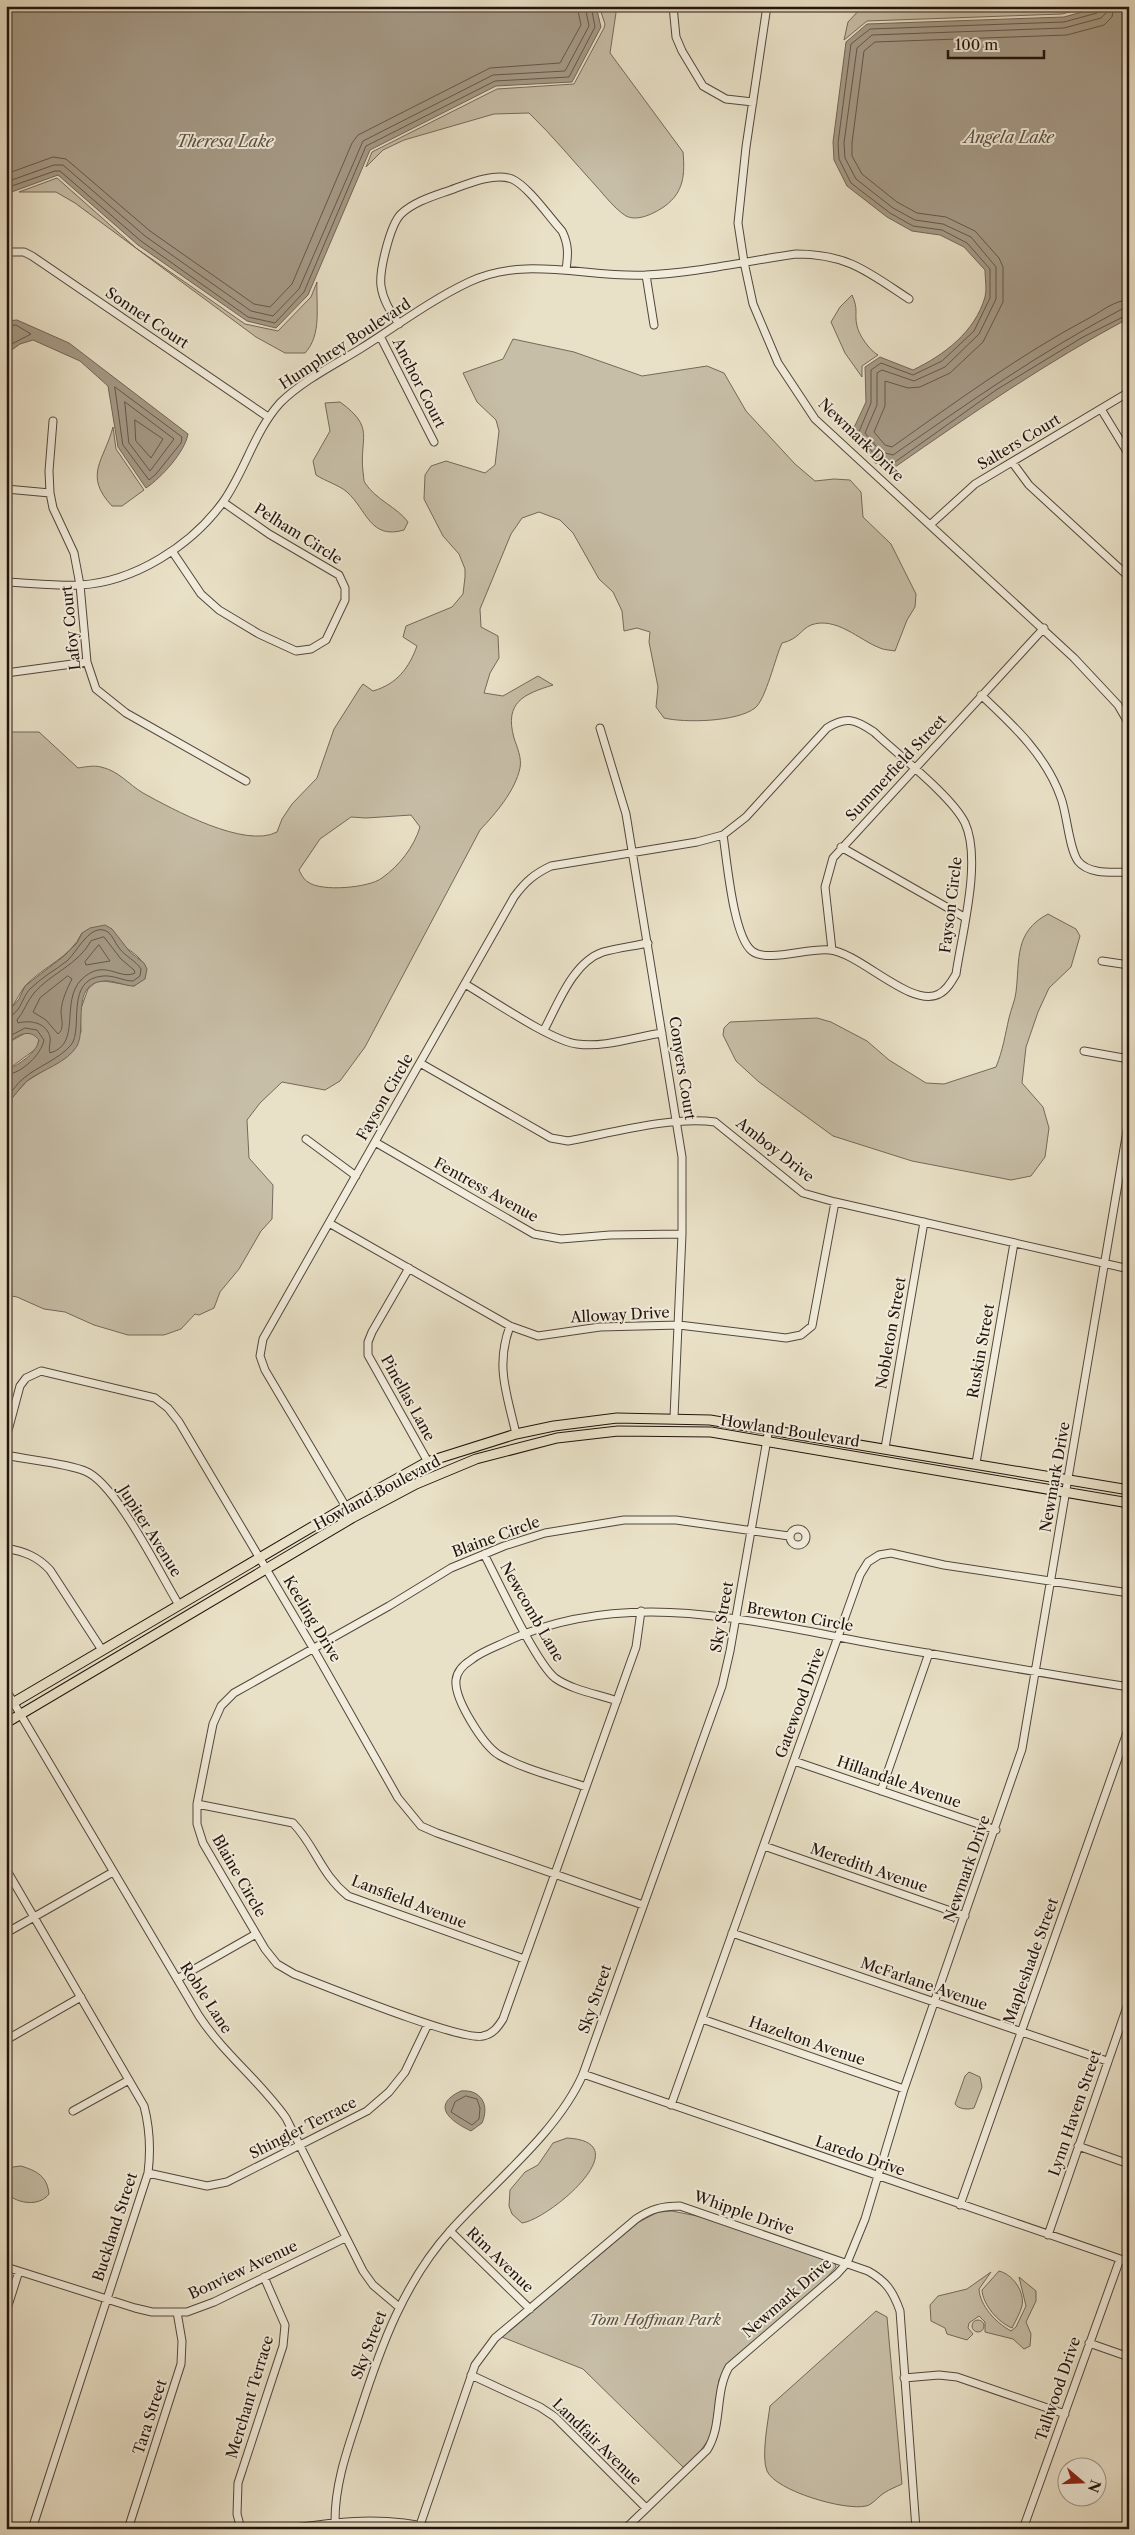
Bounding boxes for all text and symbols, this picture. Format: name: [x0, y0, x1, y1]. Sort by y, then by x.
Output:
scale bar: [948, 28, 1044, 60]
text: 100 m: [955, 35, 998, 54]
water label: Angela Lake: [961, 127, 1055, 147]
water label: Theresa Lake: [177, 131, 275, 151]
street label: Sonnet Court: [102, 283, 193, 353]
street label: Humphrey Boulevard: [275, 294, 414, 393]
street label: Anchor Court: [388, 334, 451, 432]
street label: Newmark Drive: [814, 394, 908, 485]
street label: Salters Court: [974, 409, 1064, 474]
street label: Pelham Circle: [251, 499, 346, 568]
street label: Lafoy Court: [57, 584, 84, 671]
street label: Summerfield Street: [841, 710, 950, 825]
street label: Fayson Circle: [935, 856, 966, 954]
street label: Conyers Court: [665, 1015, 700, 1122]
street label: Fayson Circle: [352, 1050, 417, 1143]
street label: Amboy Drive: [732, 1113, 818, 1186]
street label: Fentress Avenue: [431, 1153, 542, 1226]
street label: Nobleton Street: [871, 1275, 910, 1390]
street label: Ruskin Street: [963, 1301, 998, 1400]
street label: Alloway Drive: [569, 1302, 670, 1327]
street label: Pinellas Lane: [377, 1352, 440, 1444]
street label: Howland Boulevard: [719, 1410, 861, 1451]
street label: Newmark Drive: [1035, 1420, 1074, 1534]
street label: Howland Boulevard: [310, 1451, 443, 1534]
street label: Jupiter Avenue: [114, 1480, 186, 1580]
street label: Blaine Circle: [449, 1512, 542, 1561]
street label: Newcomb Lane: [496, 1559, 569, 1665]
street label: Keeling Drive: [279, 1572, 346, 1665]
street label: Sky Street: [706, 1579, 737, 1654]
street label: Brewton Circle: [745, 1598, 855, 1635]
street label: Gatewood Drive: [771, 1645, 828, 1761]
street label: Hillandale Avenue: [834, 1751, 964, 1812]
street label: Newmark Drive: [939, 1813, 994, 1925]
street label: Blaine Circle: [208, 1831, 271, 1920]
street label: Meredith Avenue: [808, 1839, 930, 1897]
street label: Lansfield Avenue: [349, 1871, 469, 1932]
street label: Mapleshade Street: [999, 1894, 1062, 2027]
street label: McFarlane Avenue: [858, 1953, 990, 2014]
street label: Roble Lane: [176, 1958, 237, 2037]
street label: Sky Street: [574, 1961, 615, 2036]
street label: Hazelton Avenue: [746, 2012, 868, 2069]
street label: Lynn Haven Street: [1044, 2046, 1105, 2179]
street label: Shingler Terrace: [246, 2092, 360, 2163]
street label: Laredo Drive: [813, 2131, 907, 2180]
street label: Buckland Street: [88, 2169, 141, 2284]
street label: Whipple Drive: [690, 2186, 797, 2239]
street label: Rim Avenue: [463, 2223, 538, 2296]
street label: Bonview Avenue: [185, 2236, 300, 2303]
street label: Newmark Drive: [738, 2254, 835, 2342]
street label: Sky Street: [347, 2307, 391, 2382]
park label: Tom Hoffman Park: [589, 2310, 721, 2329]
street label: Merchant Terrace: [222, 2333, 277, 2461]
street label: Tallwood Drive: [1031, 2334, 1084, 2443]
street label: Tara Street: [128, 2376, 171, 2457]
street label: Landfair Avenue: [549, 2394, 646, 2489]
north arrow: [1058, 2458, 1108, 2508]
text: N: [1084, 2478, 1105, 2495]

